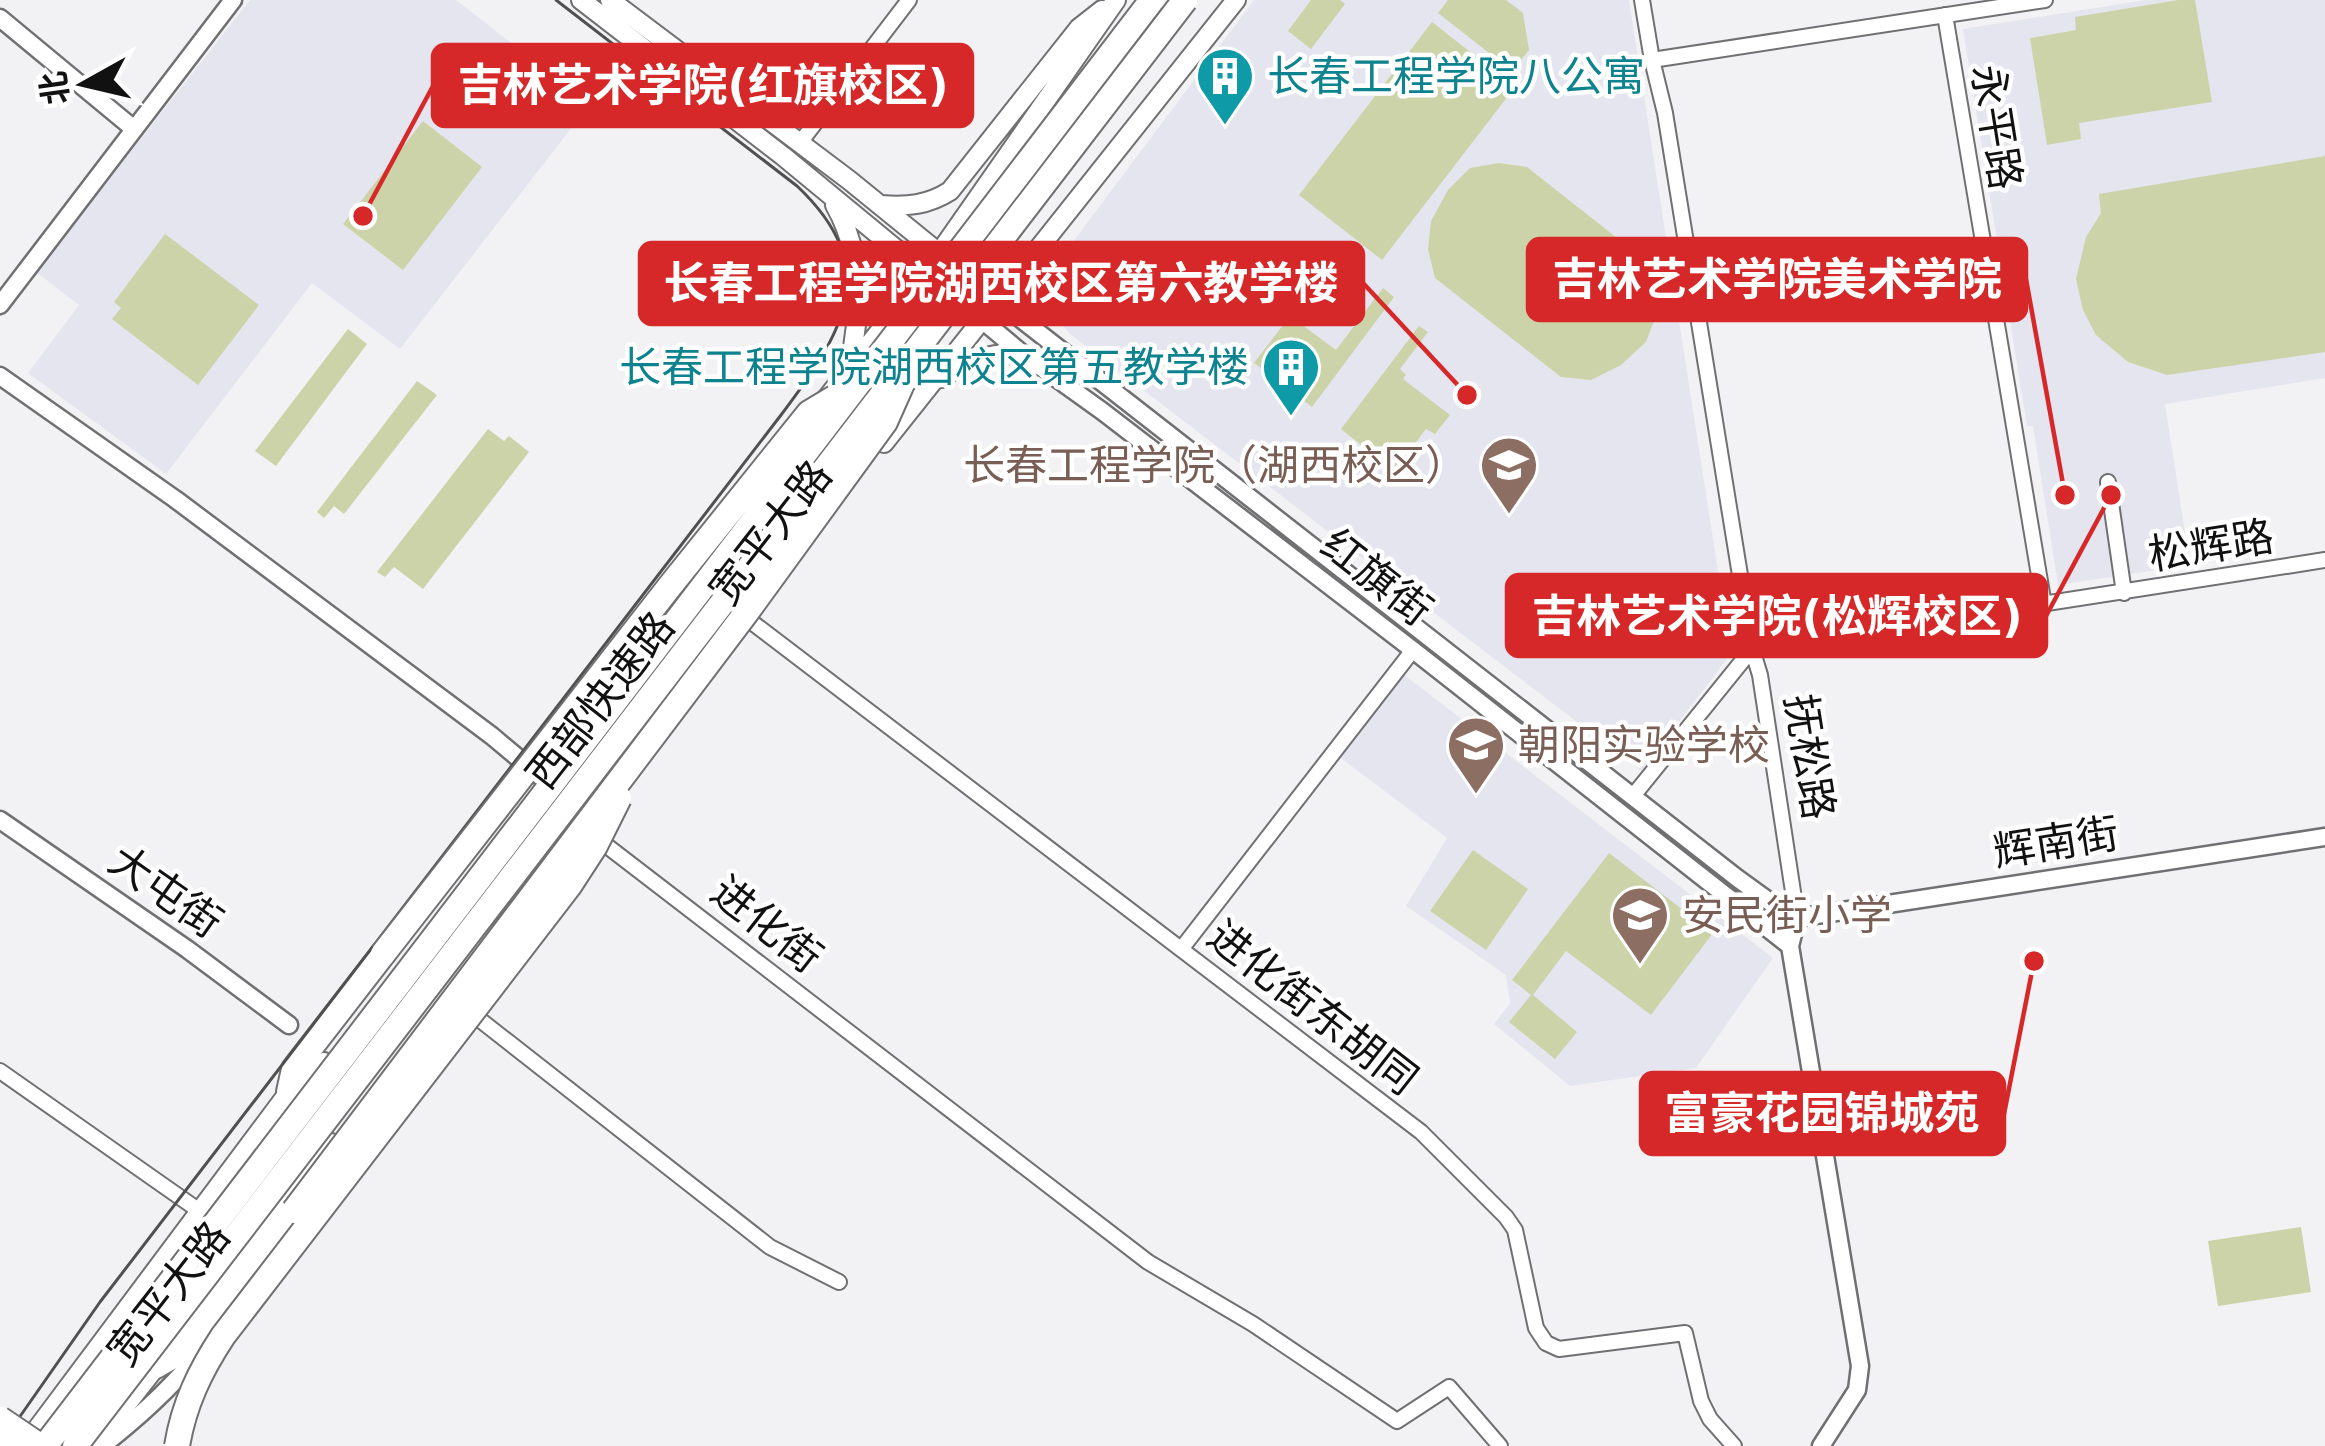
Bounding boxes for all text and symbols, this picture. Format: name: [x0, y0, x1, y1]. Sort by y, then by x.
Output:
north arrow: [24, 24, 144, 144]
callout: 吉林艺术学院(红旗校区): [433, 45, 972, 126]
building icon: 长春工程学院八公寓: [1194, 45, 1256, 127]
place label: 长春工程学院八公寓: [1267, 52, 1645, 101]
text: 吉林艺术学院(红旗校区): [457, 59, 949, 112]
street label: 永平路: [1962, 61, 2031, 193]
text: 北: [33, 69, 76, 107]
callout: 吉林艺术学院美术学院: [1528, 239, 2026, 320]
callout: 长春工程学院湖西校区第六教学楼: [640, 243, 1363, 324]
text: 吉林艺术学院美术学院: [1552, 253, 2002, 306]
text: 长春工程学院湖西校区第六教学楼: [663, 257, 1339, 310]
building icon: 长春工程学院湖西校区第五教学楼: [1260, 336, 1322, 418]
place label: 长春工程学院湖西校区第五教学楼: [619, 343, 1249, 392]
school or university icon: 长春工程学院（湖西校区）: [1478, 434, 1540, 516]
place label: 长春工程学院（湖西校区）: [963, 441, 1467, 490]
street label: 宽平大路: [699, 451, 841, 614]
street label: 松辉路: [2145, 511, 2277, 580]
street label: 红旗街: [1312, 519, 1441, 635]
callout: 吉林艺术学院(松辉校区): [1507, 575, 2046, 656]
text: 吉林艺术学院(松辉校区): [1531, 590, 2023, 643]
street label: 西部快速路: [516, 602, 684, 798]
street label: 抚松路: [1775, 691, 1844, 823]
school or university icon: 朝阳实验学校: [1445, 714, 1507, 796]
place label: 朝阳实验学校: [1518, 721, 1770, 770]
street label: 辉南街: [1990, 808, 2122, 877]
street label: 大屯街: [100, 835, 231, 948]
street label: 进化街: [702, 866, 831, 982]
school or university icon: 安民街小学: [1609, 884, 1671, 966]
place label: 安民街小学: [1682, 891, 1892, 940]
street label: 进化街东胡同: [1198, 911, 1427, 1104]
callout: 富豪花园锦城苑: [1641, 1073, 2004, 1154]
text: 富豪花园锦城苑: [1664, 1087, 1980, 1140]
street label: 宽平大路: [97, 1212, 239, 1375]

